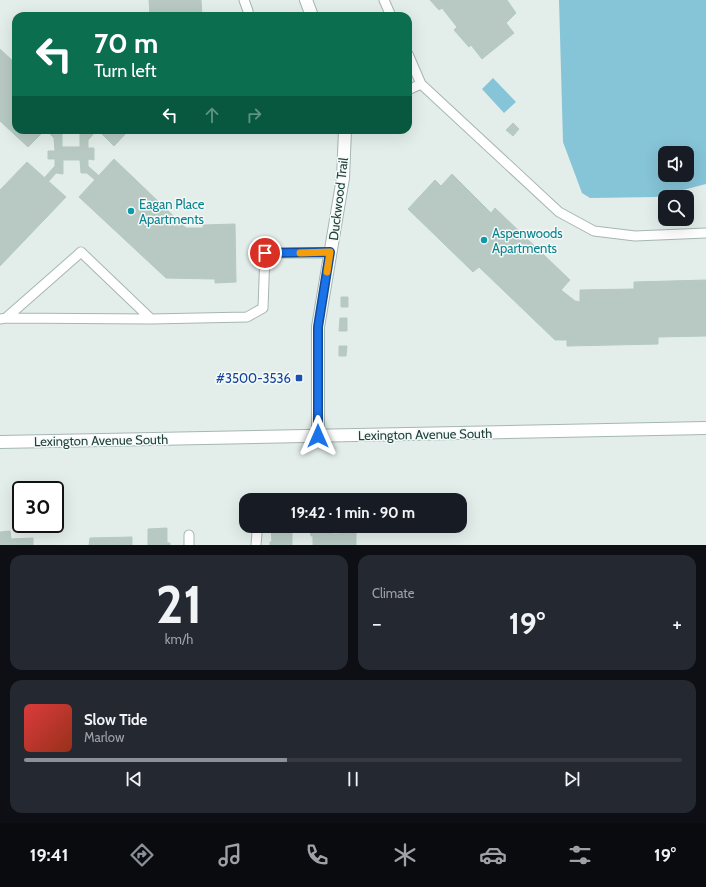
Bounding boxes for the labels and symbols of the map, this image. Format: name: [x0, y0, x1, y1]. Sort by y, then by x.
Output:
street label: Duckwood Trail: [325, 157, 351, 241]
place label: Eagan Place Apartments: [139, 196, 205, 227]
marker: Eagan Place Apartments: [126, 206, 136, 216]
place label: Aspenwoods Apartments: [492, 225, 563, 256]
marker: Aspenwoods Apartments: [479, 235, 489, 245]
pin: [248, 236, 282, 270]
place label: #3500-3536: [216, 370, 291, 386]
marker: #3500-3536: [294, 373, 304, 383]
position arrow: [297, 415, 339, 457]
street label: Lexington Avenue South: [358, 425, 492, 443]
street label: Lexington Avenue South: [34, 431, 168, 449]
speed limit sign: 30: [12, 481, 64, 533]

